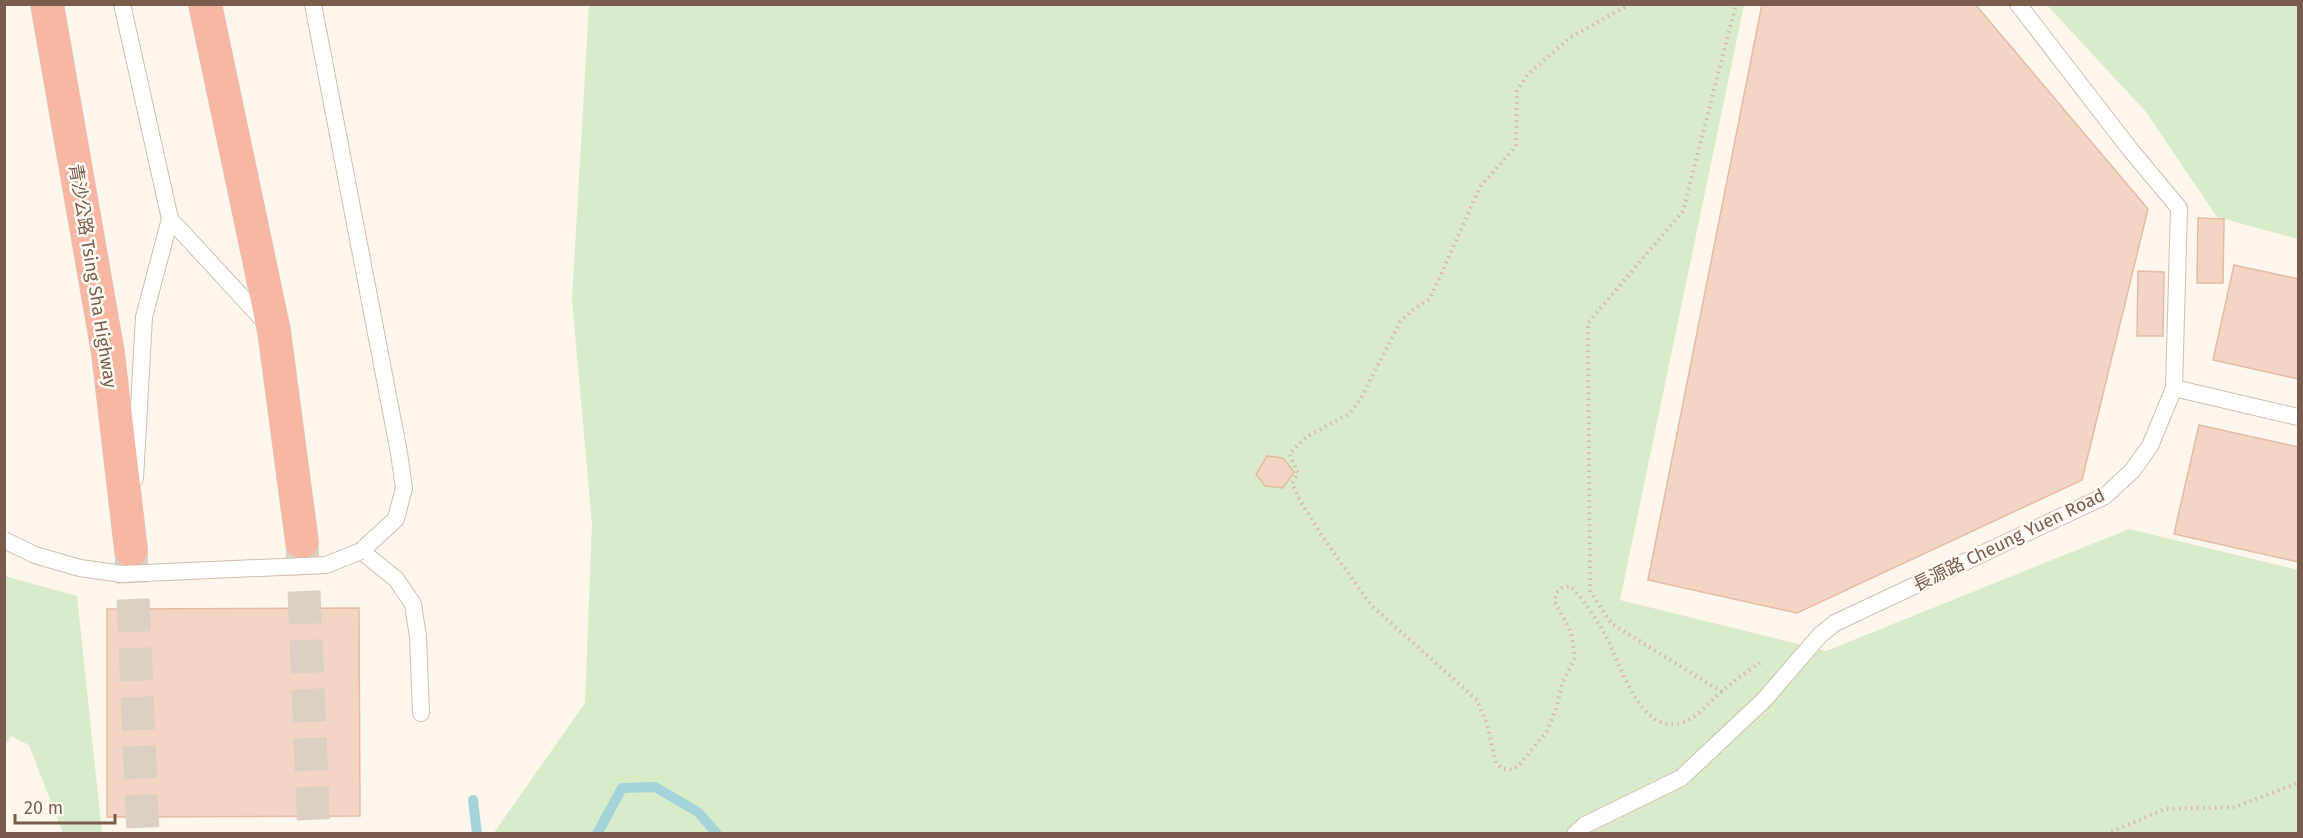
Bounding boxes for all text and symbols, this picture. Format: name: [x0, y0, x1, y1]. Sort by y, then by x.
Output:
street label: 青沙公路 Tsing Sha Highway: [64, 162, 122, 390]
street label: 長源路 Cheung Yuen Road: [1910, 484, 2108, 596]
scale bar: [15, 787, 116, 825]
text: 20 m: [24, 797, 63, 819]

